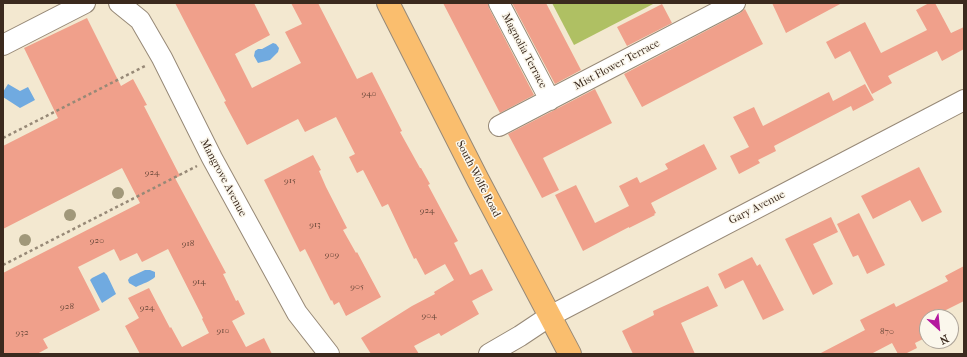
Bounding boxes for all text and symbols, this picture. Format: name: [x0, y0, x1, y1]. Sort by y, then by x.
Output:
street label: Magnolia Terrace: [499, 11, 549, 91]
street label: Mist Flower Terrace: [572, 37, 662, 93]
house number: 940: [362, 89, 376, 99]
street label: Mangrove Avenue: [197, 137, 249, 219]
street label: South Wolfe Road: [453, 139, 503, 219]
house number: 924: [145, 168, 159, 178]
house number: 915: [284, 176, 296, 186]
street label: Gary Avenue: [727, 188, 787, 228]
house number: 924: [420, 206, 434, 216]
house number: 913: [309, 220, 321, 230]
house number: 920: [90, 236, 104, 246]
house number: 918: [182, 239, 194, 249]
house number: 909: [325, 250, 339, 260]
house number: 914: [192, 277, 206, 287]
house number: 905: [350, 282, 364, 292]
house number: 928: [60, 302, 74, 312]
house number: 924: [140, 303, 154, 313]
north arrow: [919, 309, 959, 349]
house number: 904: [422, 311, 436, 321]
house number: 910: [217, 326, 229, 336]
house number: 870: [880, 327, 894, 337]
house number: 932: [15, 328, 29, 338]
text: N: [938, 332, 951, 347]

